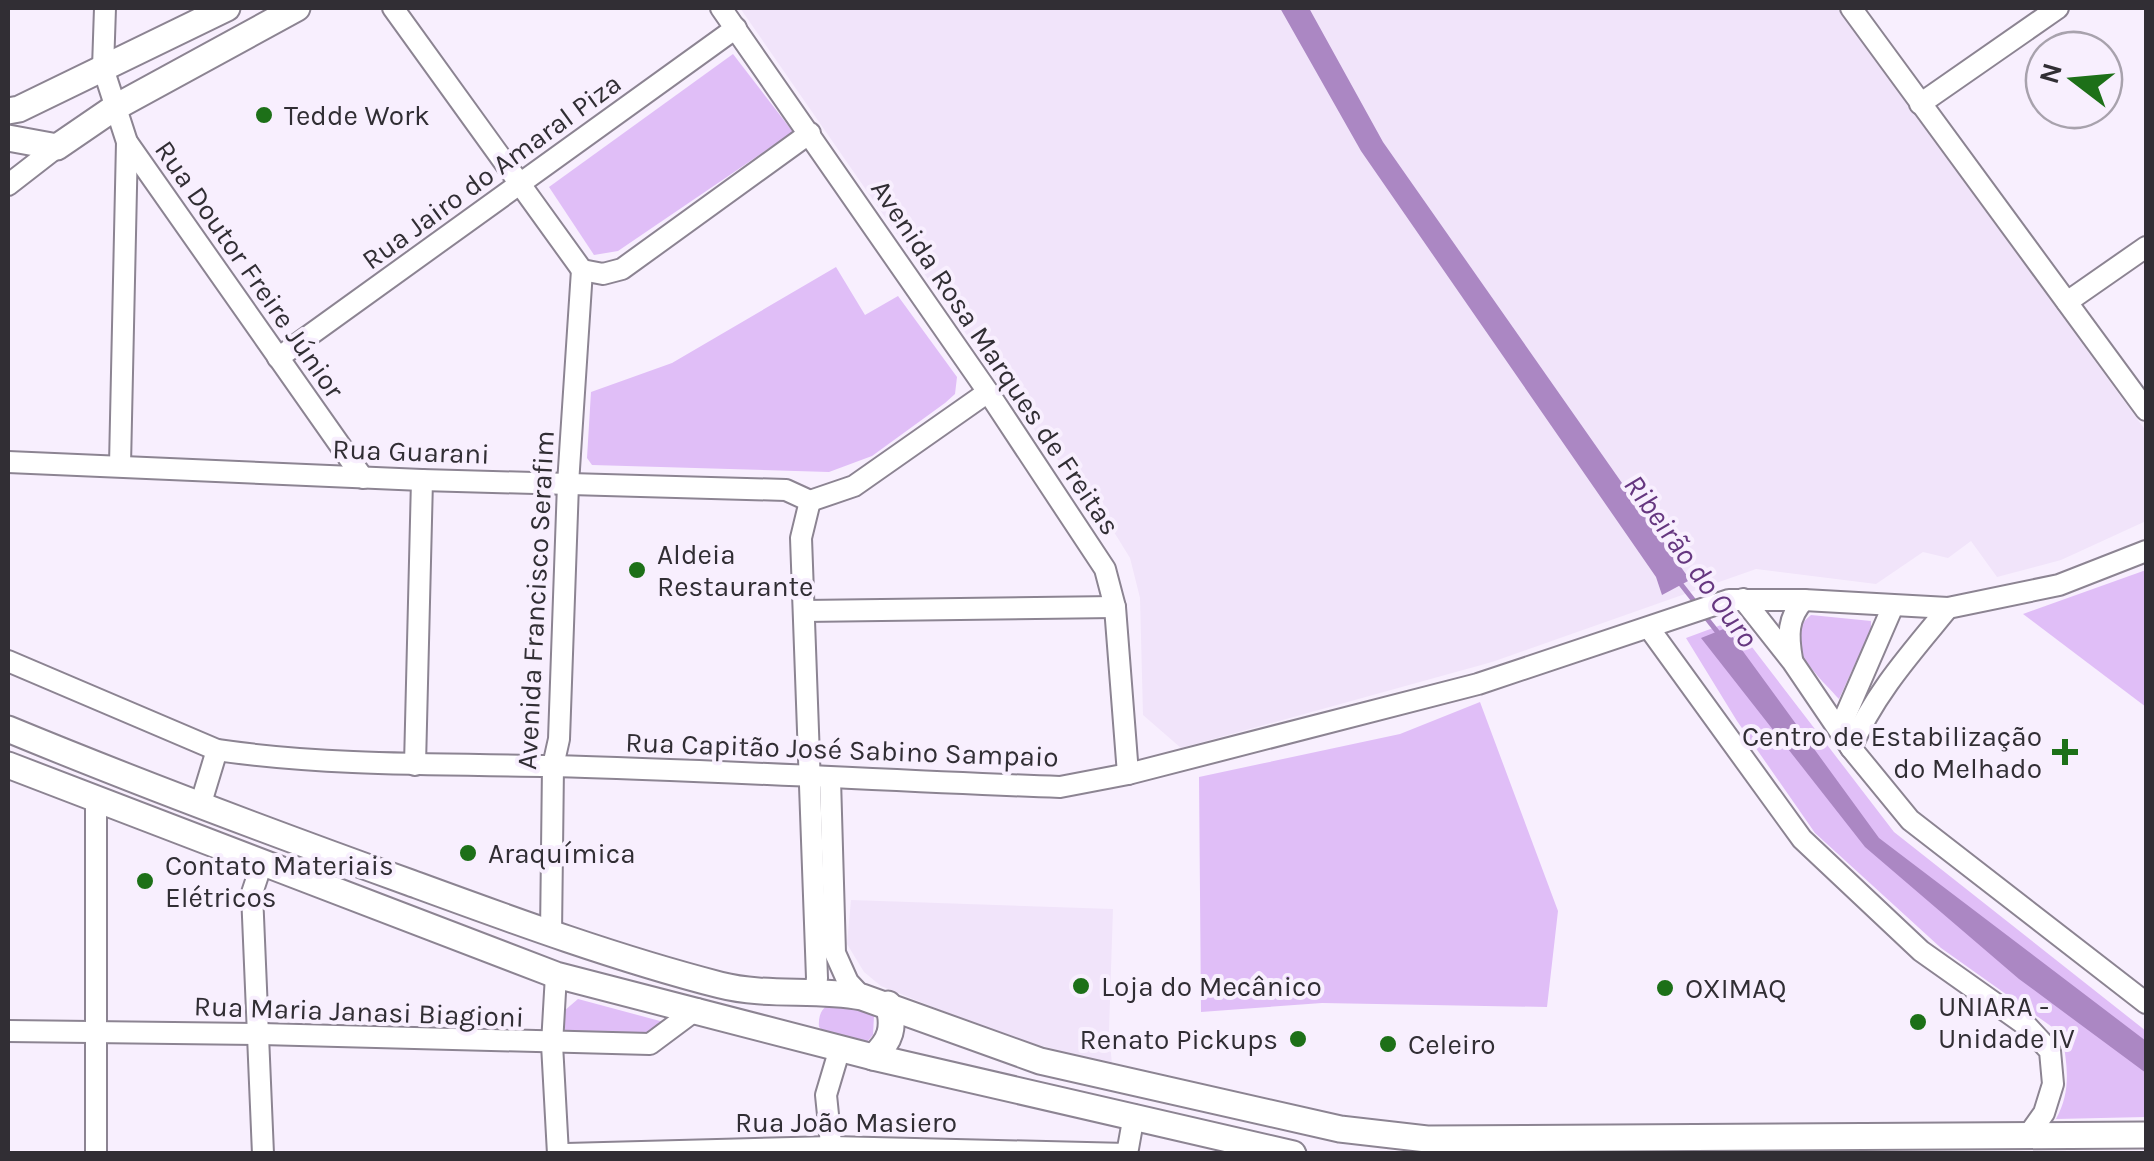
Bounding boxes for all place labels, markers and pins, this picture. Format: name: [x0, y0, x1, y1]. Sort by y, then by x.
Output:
place label: Tedde Work: [284, 99, 430, 132]
marker: Tedde Work: [253, 104, 275, 126]
place label: Aldeia Restaurante: [657, 538, 813, 603]
marker: Aldeia Restaurante: [626, 559, 648, 581]
place label: Centro de Estabilização do Melhado: [1742, 720, 2042, 785]
marker: Centro de Estabilização do Melhado: [2052, 739, 2078, 765]
place label: Araquímica: [488, 837, 636, 870]
marker: Araquímica: [457, 842, 479, 864]
place label: Contato Materiais Elétricos: [165, 849, 394, 914]
marker: Contato Materiais Elétricos: [134, 870, 156, 892]
place label: Loja do Mecânico: [1101, 970, 1322, 1003]
place label: OXIMAQ: [1685, 972, 1787, 1005]
marker: Loja do Mecânico: [1070, 975, 1092, 997]
marker: OXIMAQ: [1654, 977, 1676, 999]
place label: UNIARA - Unidade IV: [1938, 990, 2075, 1055]
marker: UNIARA - Unidade IV: [1907, 1011, 1929, 1033]
place label: Renato Pickups: [1080, 1023, 1278, 1056]
marker: Renato Pickups: [1287, 1028, 1309, 1050]
place label: Celeiro: [1408, 1028, 1496, 1061]
marker: Celeiro: [1377, 1033, 1399, 1055]

